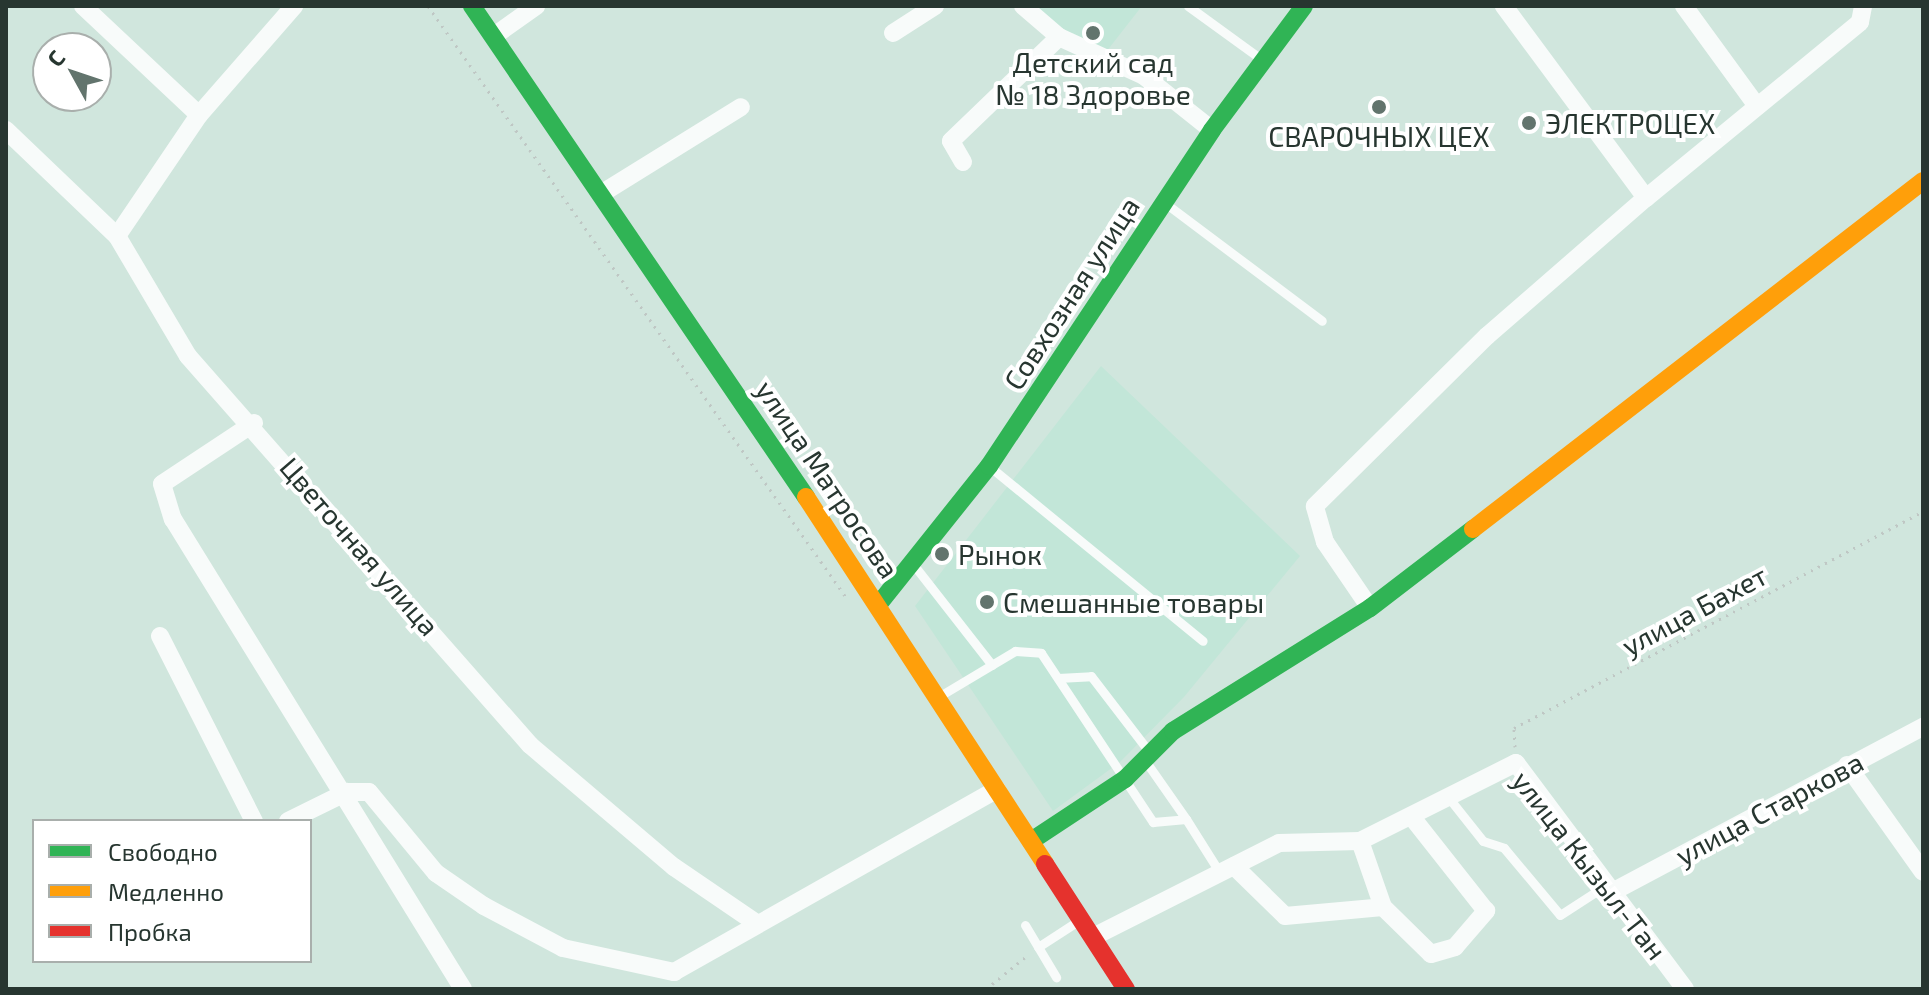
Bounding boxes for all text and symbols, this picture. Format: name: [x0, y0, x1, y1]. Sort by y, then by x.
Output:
marker: Детский сад № 18 Здоровье: [1084, 24, 1102, 42]
north arrow: [32, 32, 112, 112]
text: С: [41, 45, 69, 71]
place label: Детский сад № 18 Здоровье: [995, 45, 1191, 111]
marker: СВАРОЧНЫХ ЦЕХ: [1370, 98, 1388, 116]
place label: ЭЛЕКТРОЦЕХ: [1545, 106, 1715, 140]
marker: ЭЛЕКТРОЦЕХ: [1520, 114, 1538, 132]
place label: СВАРОЧНЫХ ЦЕХ: [1268, 119, 1490, 153]
street label: Совхозная улица: [996, 190, 1146, 396]
street label: улица Матросова: [749, 374, 907, 584]
street label: Цветочная улица: [273, 450, 447, 642]
place label: Рынок: [958, 537, 1042, 571]
marker: Рынок: [933, 545, 951, 563]
street label: улица Бахет: [1616, 558, 1772, 662]
place label: Смешанные товары: [1003, 585, 1264, 619]
marker: Смешанные товары: [978, 593, 996, 611]
street label: улица Старкова: [1669, 744, 1869, 872]
street label: улица Кызыл-Тан: [1506, 764, 1674, 966]
legend: [32, 819, 312, 963]
text: Свободно: [108, 837, 218, 866]
text: Медленно: [108, 877, 224, 906]
text: Пробка: [108, 917, 192, 946]

